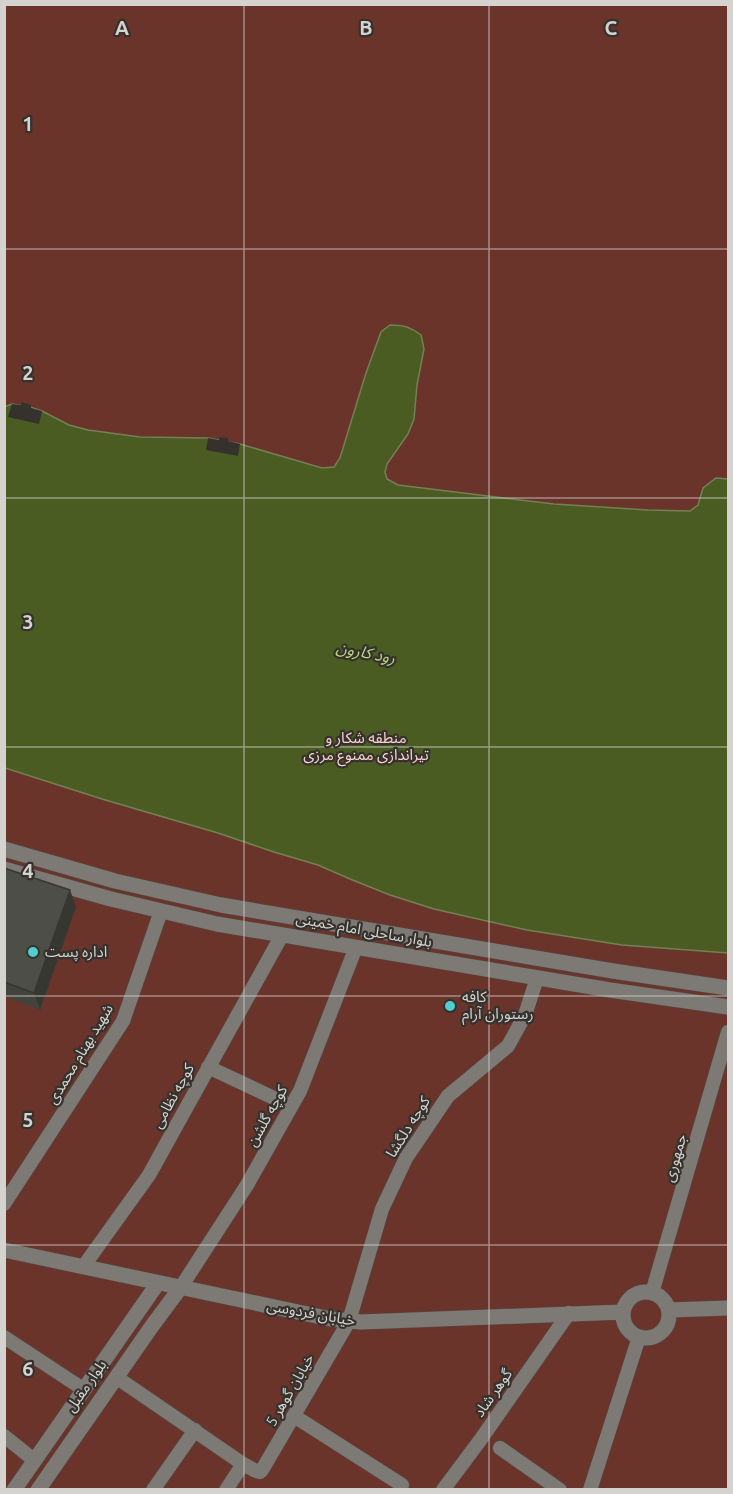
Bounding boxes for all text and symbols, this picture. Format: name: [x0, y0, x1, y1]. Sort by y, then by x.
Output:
text: A: [115, 16, 129, 39]
text: B: [359, 16, 373, 39]
text: C: [605, 16, 618, 39]
text: 1: [22, 112, 34, 135]
text: 2: [22, 361, 34, 384]
text: 3: [22, 610, 34, 633]
water label: رود کارون: [335, 637, 397, 668]
park label: منطقه شکار و تیراندازی ممنوع مرزی: [303, 729, 429, 767]
text: 4: [22, 859, 34, 882]
street label: بلوار ساحلی امام خمینی: [294, 909, 433, 953]
place label: اداره پست: [45, 943, 107, 962]
marker: اداره پست: [26, 945, 40, 959]
place label: کافه رستوران آرام: [462, 988, 533, 1025]
marker: کافه رستوران آرام: [443, 999, 457, 1013]
street label: شهید بهنام محمدی: [43, 1000, 119, 1108]
street label: کوچه نظامی: [148, 1060, 199, 1132]
street label: کوچه گلشن: [243, 1082, 292, 1150]
street label: کوچه دلگشا: [382, 1092, 435, 1161]
text: 5: [22, 1108, 34, 1131]
street label: جمهوری: [660, 1132, 690, 1184]
street label: خیابان فردوسی: [265, 1296, 357, 1330]
street label: خیابان گوهر 5: [262, 1350, 318, 1429]
street label: بلوار مقبل: [62, 1356, 110, 1416]
text: 6: [22, 1357, 34, 1380]
street label: گوهر شاد: [470, 1365, 516, 1420]

